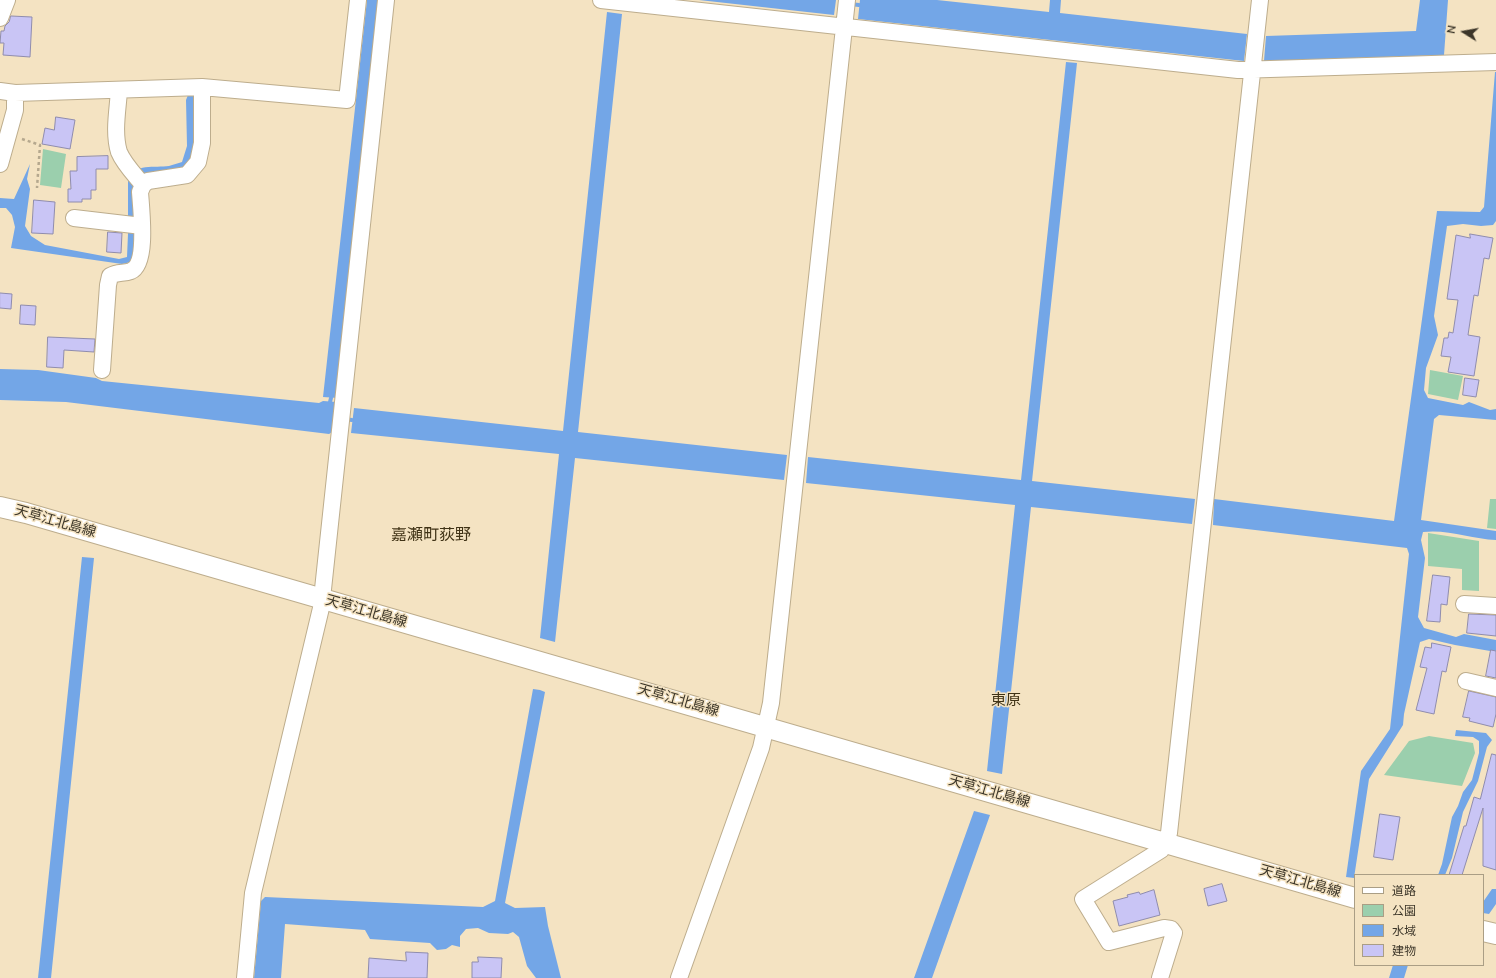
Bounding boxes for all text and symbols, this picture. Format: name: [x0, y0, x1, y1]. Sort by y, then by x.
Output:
north arrow: [1444, 12, 1484, 52]
text: N: [1444, 24, 1460, 35]
street label: 天草江北島線: [12, 502, 98, 542]
district label: 嘉瀬町荻野: [391, 526, 471, 546]
street label: 天草江北島線: [323, 592, 409, 632]
street label: 天草江北島線: [635, 681, 721, 721]
district label: 東原: [991, 692, 1021, 710]
street label: 天草江北島線: [946, 772, 1032, 812]
street label: 天草江北島線: [1257, 862, 1343, 902]
legend: [1354, 874, 1484, 966]
text: 道路: [1392, 883, 1416, 899]
text: 公園: [1392, 903, 1416, 919]
text: 水域: [1392, 923, 1416, 939]
text: 建物: [1392, 943, 1416, 959]

